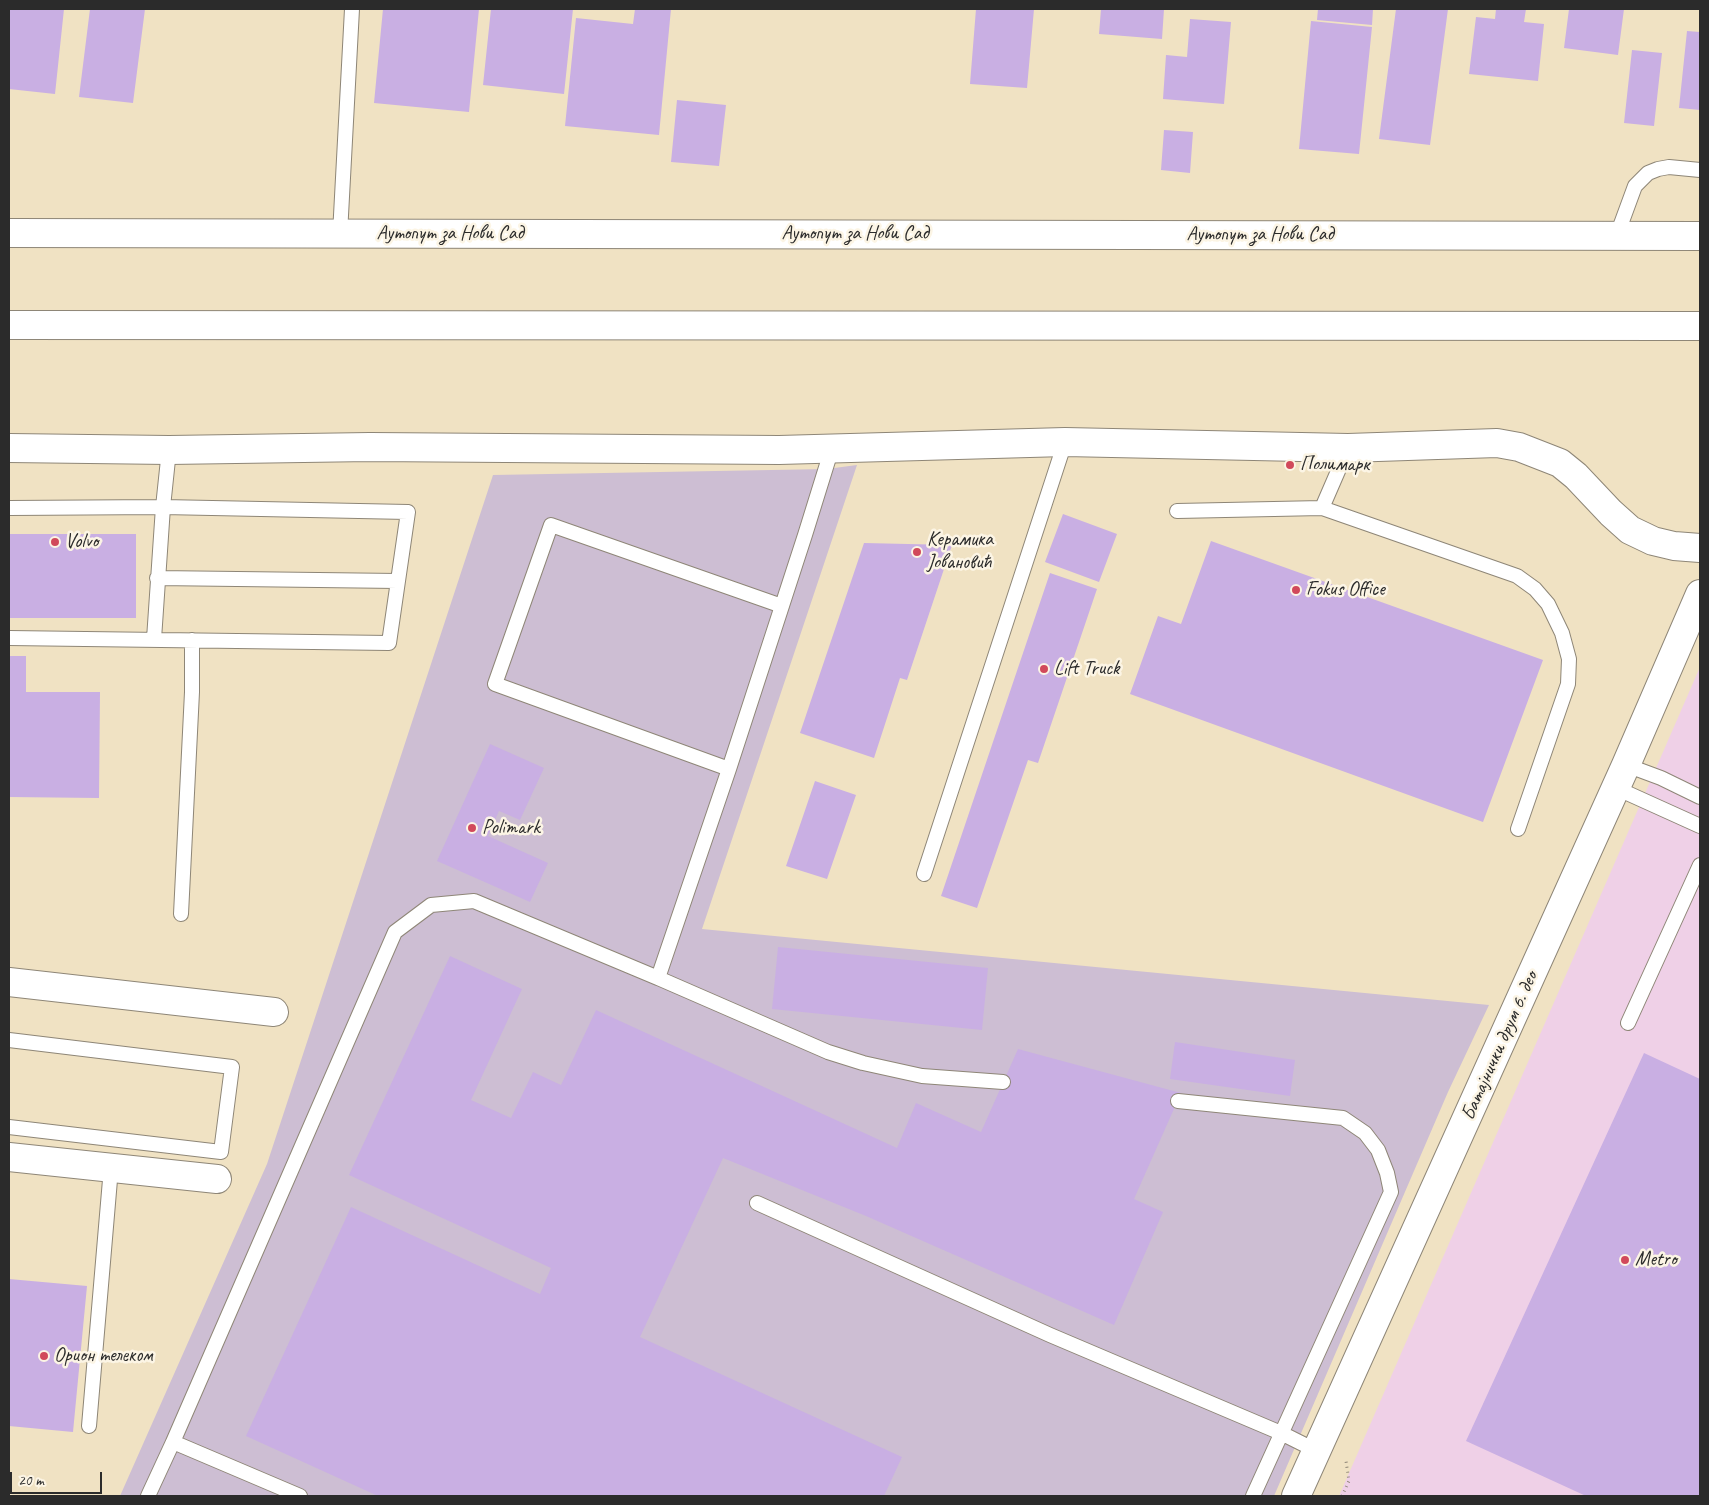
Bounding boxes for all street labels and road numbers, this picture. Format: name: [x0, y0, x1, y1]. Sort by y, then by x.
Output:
street label: Аутопут за Нови Сад: [376, 222, 524, 246]
street label: Аутопут за Нови Сад: [781, 222, 929, 246]
street label: Аутопут за Нови Сад: [1186, 223, 1334, 247]
street label: Батајнички друм 6. део: [1456, 968, 1544, 1124]

